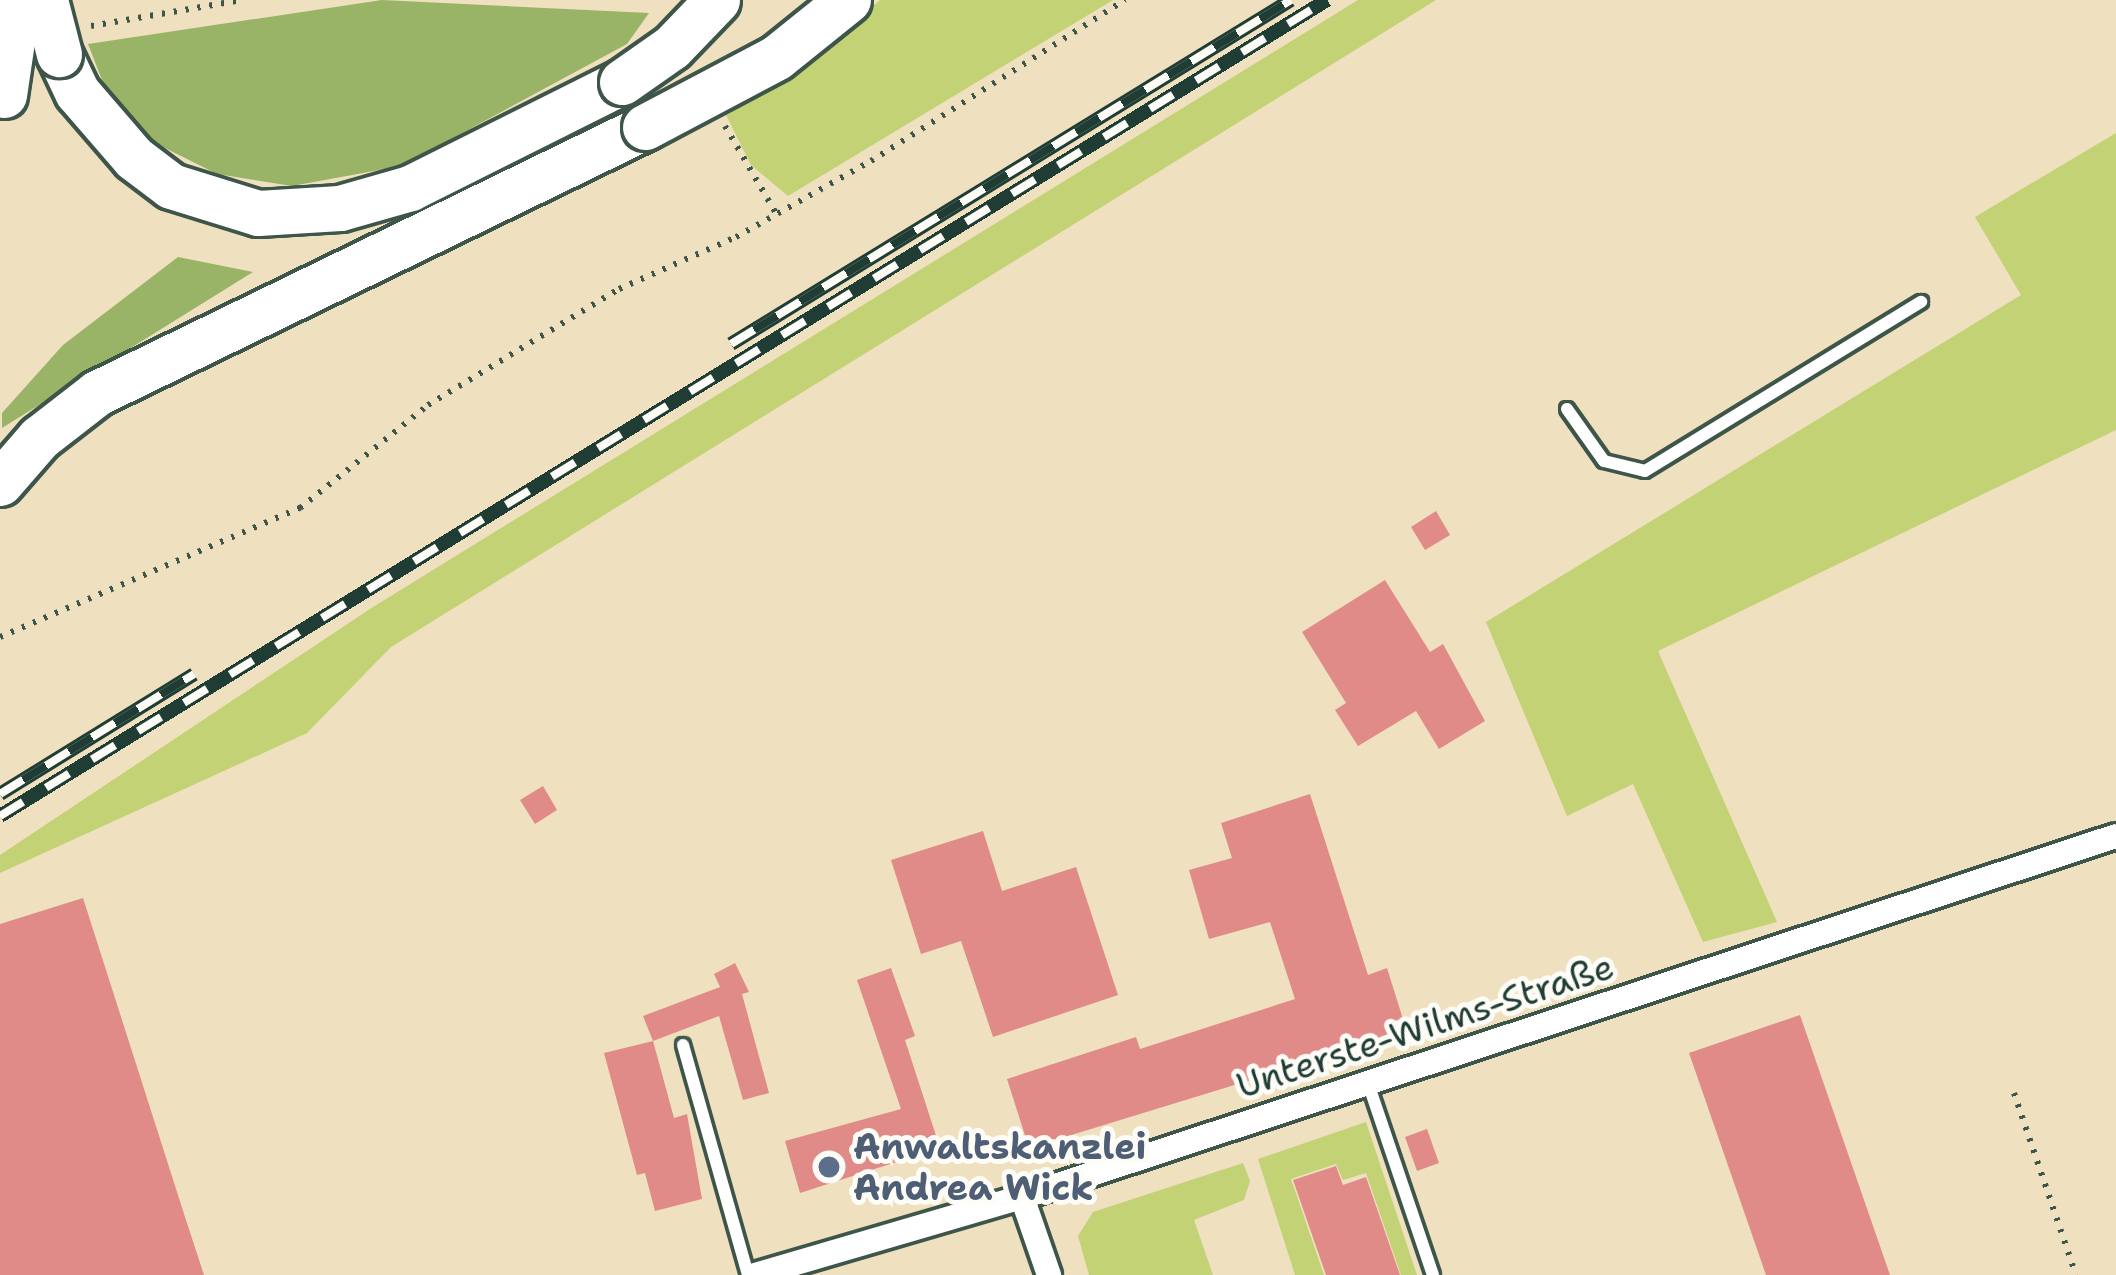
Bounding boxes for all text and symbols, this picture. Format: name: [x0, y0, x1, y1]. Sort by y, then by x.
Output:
street label: Unterste-Wilms-Straße: [1231, 945, 1619, 1107]
place label: Anwaltskanzlei Andrea Wick: [853, 1124, 1147, 1209]
marker: Anwaltskanzlei Andrea Wick: [816, 1154, 842, 1180]

